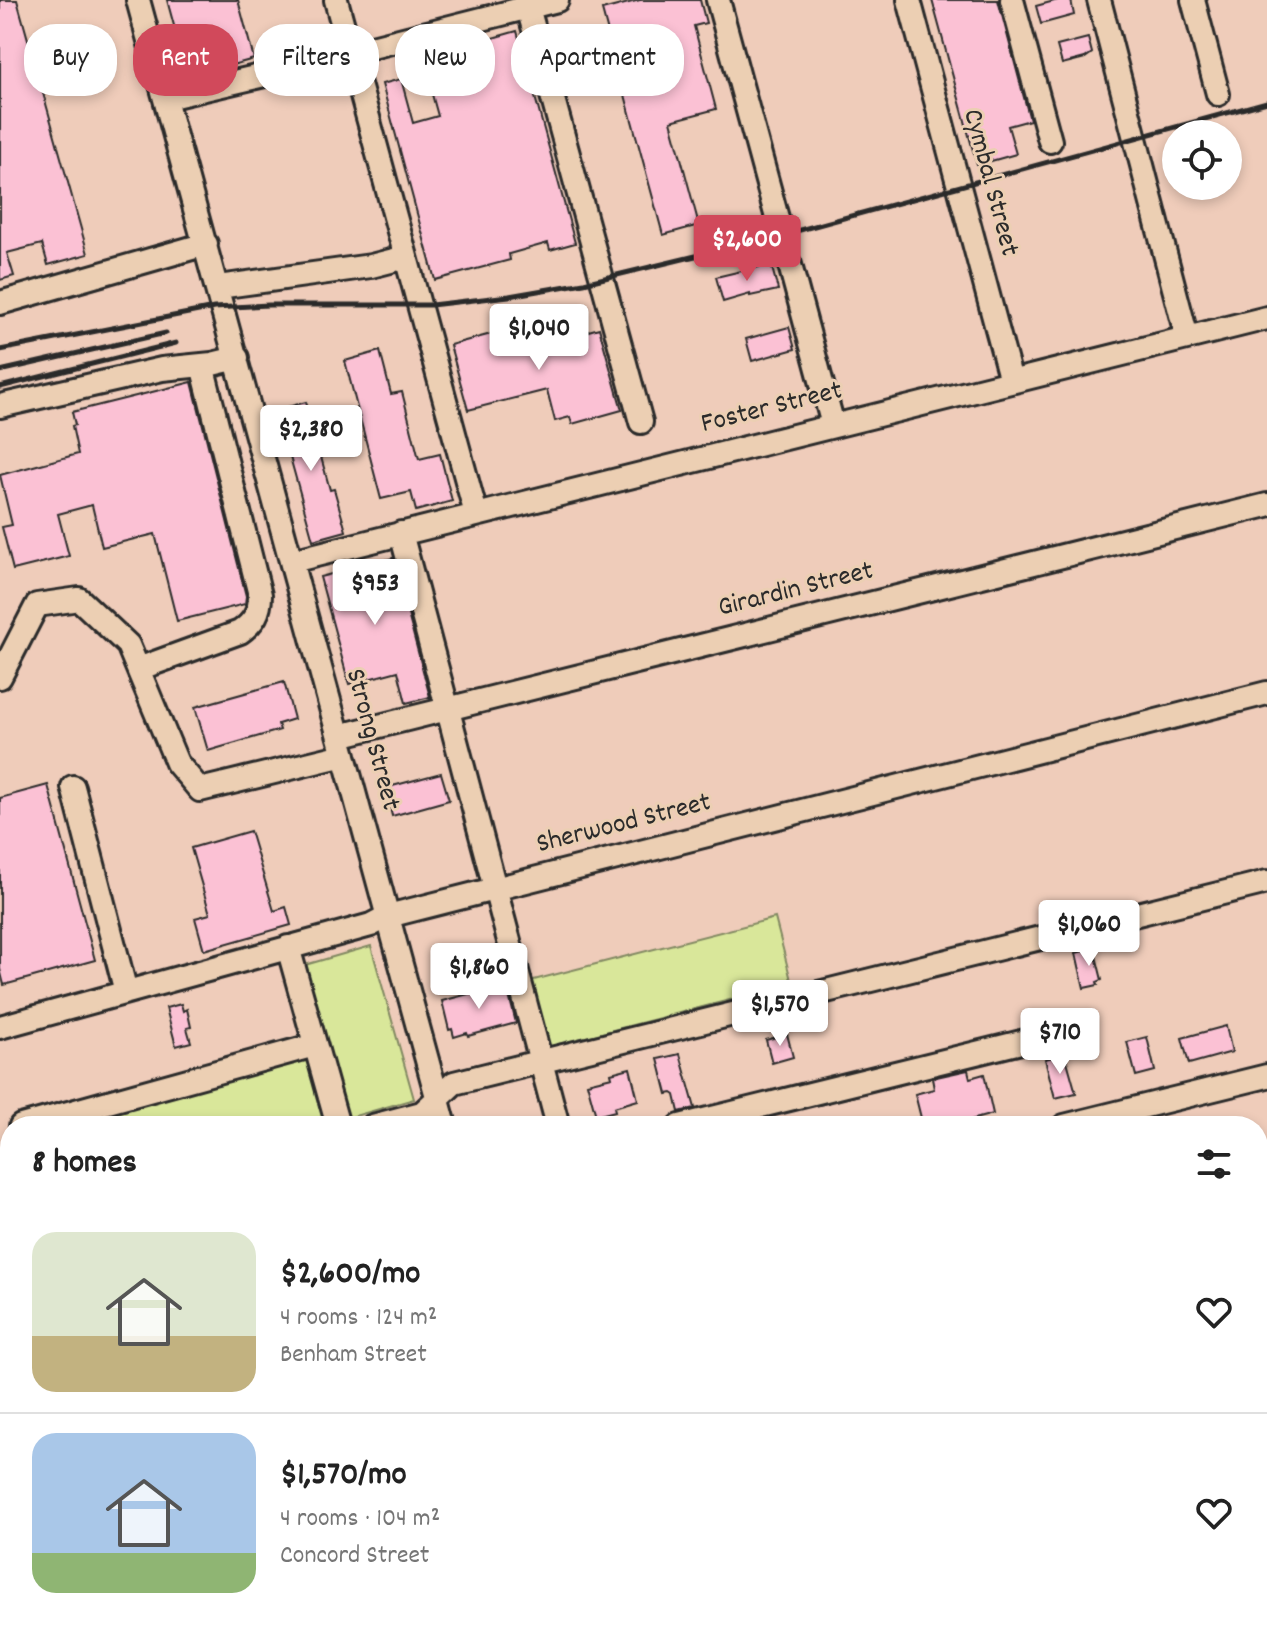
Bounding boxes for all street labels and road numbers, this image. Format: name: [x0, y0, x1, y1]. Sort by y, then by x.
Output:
street label: Cymbal Street: [950, 105, 1028, 261]
street label: Foster Street: [697, 372, 847, 446]
street label: Girardin Street: [714, 552, 878, 630]
street label: Strong Street: [333, 665, 409, 815]
street label: Sherwood Street: [533, 784, 715, 866]

